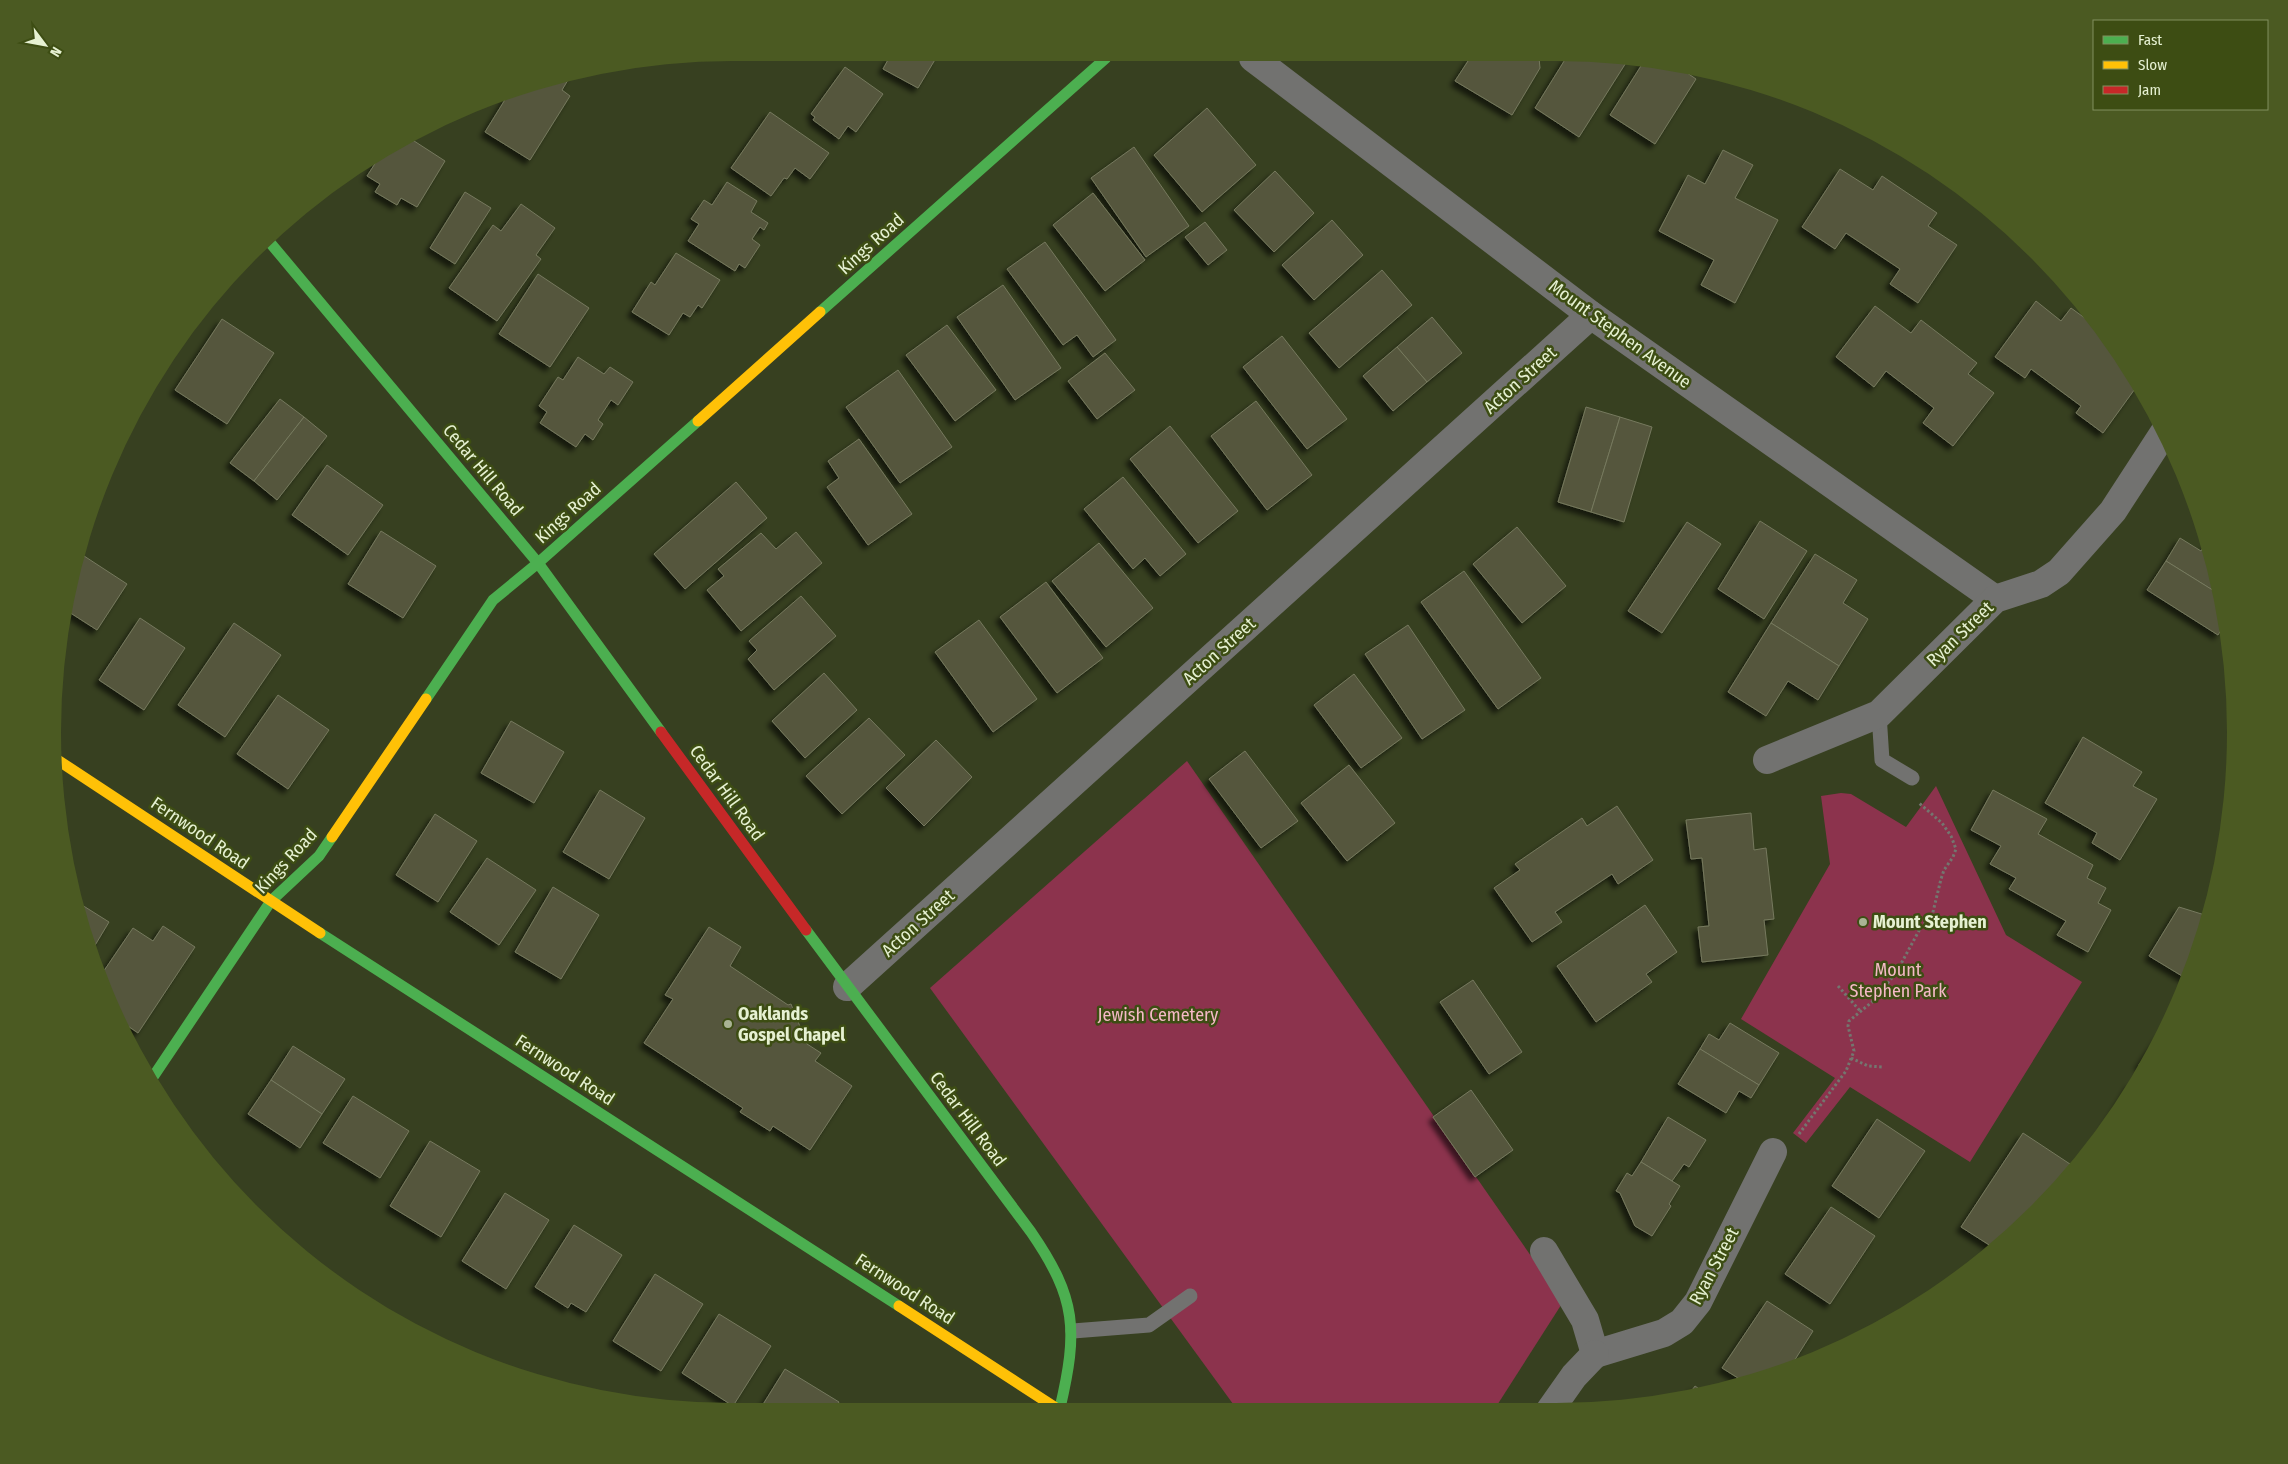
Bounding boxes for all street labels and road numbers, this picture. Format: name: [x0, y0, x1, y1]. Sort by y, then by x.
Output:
street label: Kings Road: [834, 209, 908, 279]
street label: Mount Stephen Avenue: [1545, 275, 1696, 393]
street label: Acton Street: [1479, 342, 1561, 418]
street label: Cedar Hill Road: [438, 420, 528, 520]
street label: Kings Road: [531, 478, 605, 548]
street label: Ryan Street: [1922, 597, 1998, 671]
street label: Acton Street: [1178, 613, 1260, 689]
street label: Cedar Hill Road: [685, 741, 769, 845]
street label: Fernwood Road: [147, 792, 253, 874]
street label: Kings Road: [250, 824, 322, 898]
street label: Acton Street: [877, 885, 959, 961]
street label: Fernwood Road: [511, 1030, 619, 1110]
street label: Cedar Hill Road: [925, 1067, 1011, 1171]
street label: Ryan Street: [1684, 1223, 1744, 1308]
street label: Fernwood Road: [851, 1249, 959, 1329]

